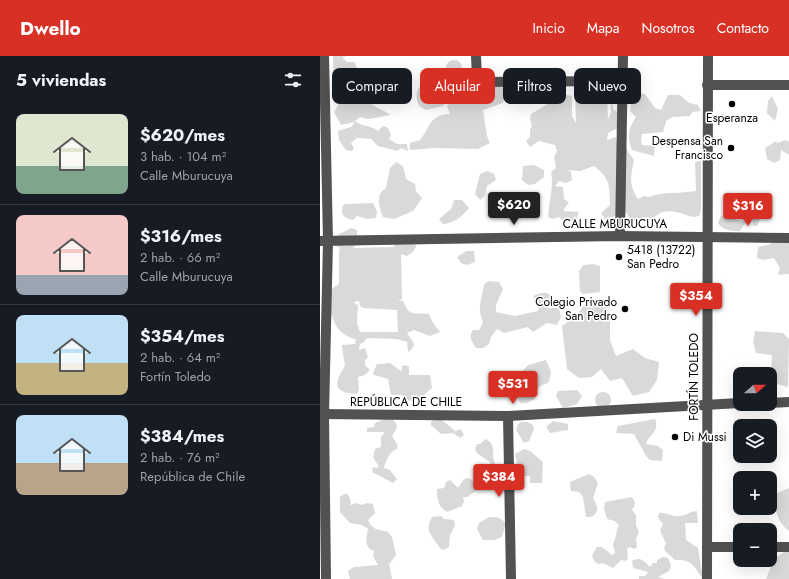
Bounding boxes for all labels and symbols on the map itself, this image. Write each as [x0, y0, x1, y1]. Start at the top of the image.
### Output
marker: Esperanza [727, 99, 737, 109]
place label: Esperanza [706, 109, 758, 127]
place label: Despensa San Francisco [652, 132, 723, 164]
marker: Despensa San Francisco [726, 143, 736, 153]
pin: $620 [490, 192, 538, 226]
pin: $316 [724, 193, 772, 227]
street label: CALLE MBURUCUYA [563, 215, 667, 233]
place label: 5418 (13722) San Pedro [627, 241, 696, 273]
marker: 5418 (13722) San Pedro [614, 252, 624, 262]
pin: $354 [672, 283, 720, 317]
place label: Colegio Privado San Pedro [535, 293, 617, 325]
marker: Colegio Privado San Pedro [620, 304, 630, 314]
street label: FORTÍN TOLEDO [685, 333, 703, 421]
north arrow [733, 367, 777, 411]
pin: $531 [489, 371, 537, 405]
street label: REPÚBLICA DE CHILE [350, 393, 462, 411]
place label: Di Mussi [683, 428, 727, 446]
marker: Di Mussi [670, 432, 680, 442]
pin: $384 [475, 464, 523, 498]

